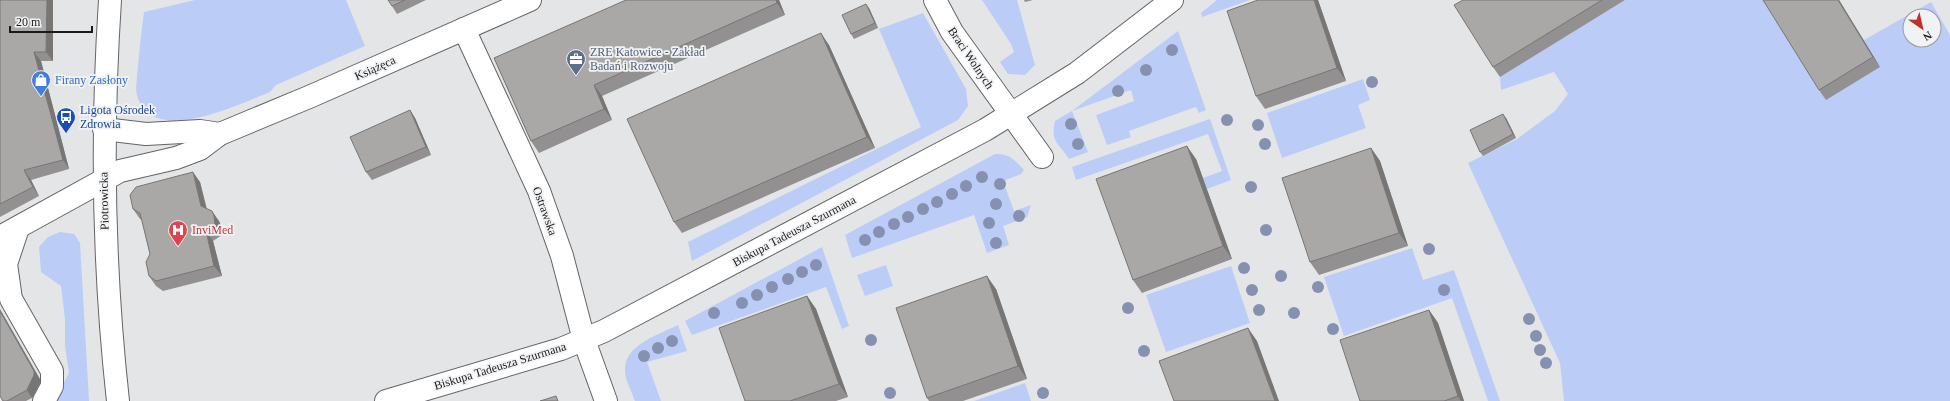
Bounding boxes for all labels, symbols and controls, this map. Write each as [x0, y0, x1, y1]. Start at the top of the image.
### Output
scale bar [10, 8, 92, 34]
north arrow [1902, 8, 1942, 48]
text: 20 m [16, 15, 41, 29]
street label: Braci Wolnych [945, 24, 997, 92]
text: N [1921, 29, 1934, 44]
place label: ZRE Katowice - Zakład Badań i Rozwoju [590, 45, 705, 73]
office icon: ZRE Katowice - Zakład Badań i Rozwoju [565, 48, 587, 76]
street label: Książęca [352, 53, 398, 83]
shop icon: Firany Zasłony [30, 69, 52, 97]
place label: Firany Zasłony [55, 73, 128, 87]
place label: Ligota Ośrodek Zdrowia [80, 103, 155, 131]
bus stop icon: Ligota Ośrodek Zdrowia [55, 106, 77, 134]
street label: Piotrowicka [96, 171, 112, 230]
street label: Ostrawska [530, 185, 560, 238]
street label: Biskupa Tadeusza Szurmana [730, 192, 859, 269]
hospital icon: InviMed [167, 219, 189, 247]
place label: InviMed [192, 223, 233, 237]
street label: Biskupa Tadeusza Szurmana [432, 339, 568, 393]

